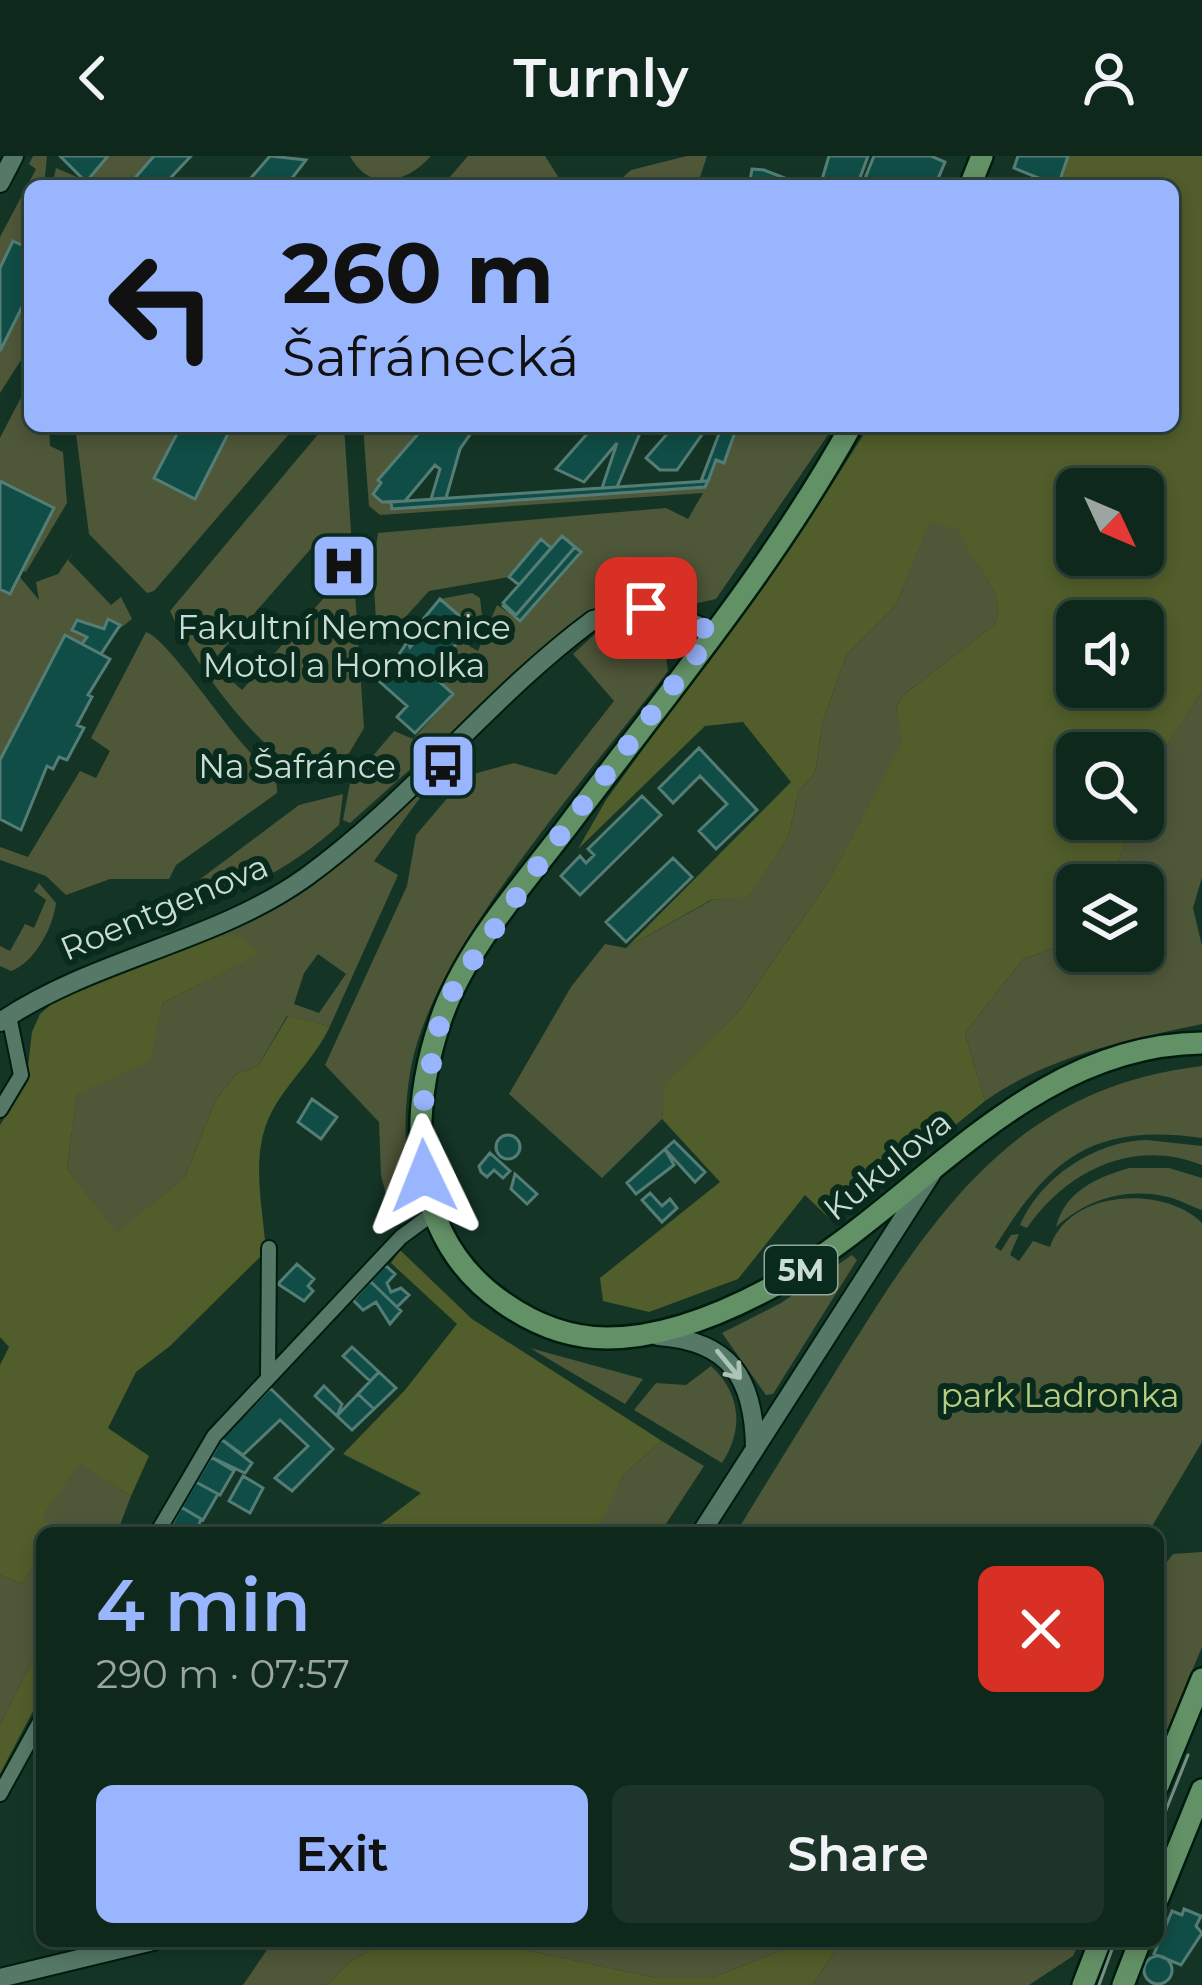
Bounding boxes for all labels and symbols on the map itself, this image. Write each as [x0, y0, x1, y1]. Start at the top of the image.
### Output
north arrow [1056, 468, 1164, 576]
hospital icon: Fakultní Nemocnice Motol a Homolka [309, 531, 379, 601]
pin [595, 557, 697, 659]
place label: Fakultní Nemocnice Motol a Homolka [177, 607, 511, 685]
bus stop icon: Na Šafránce [408, 731, 478, 801]
place label: Na Šafránce [198, 746, 396, 786]
street label: Roentgenova [54, 845, 274, 969]
street label: Kukulova [815, 1102, 959, 1228]
position arrow [361, 1113, 487, 1239]
road number: 5M [765, 1246, 837, 1294]
one-way arrow [715, 1349, 742, 1381]
park label: park Ladronka [940, 1375, 1180, 1415]

